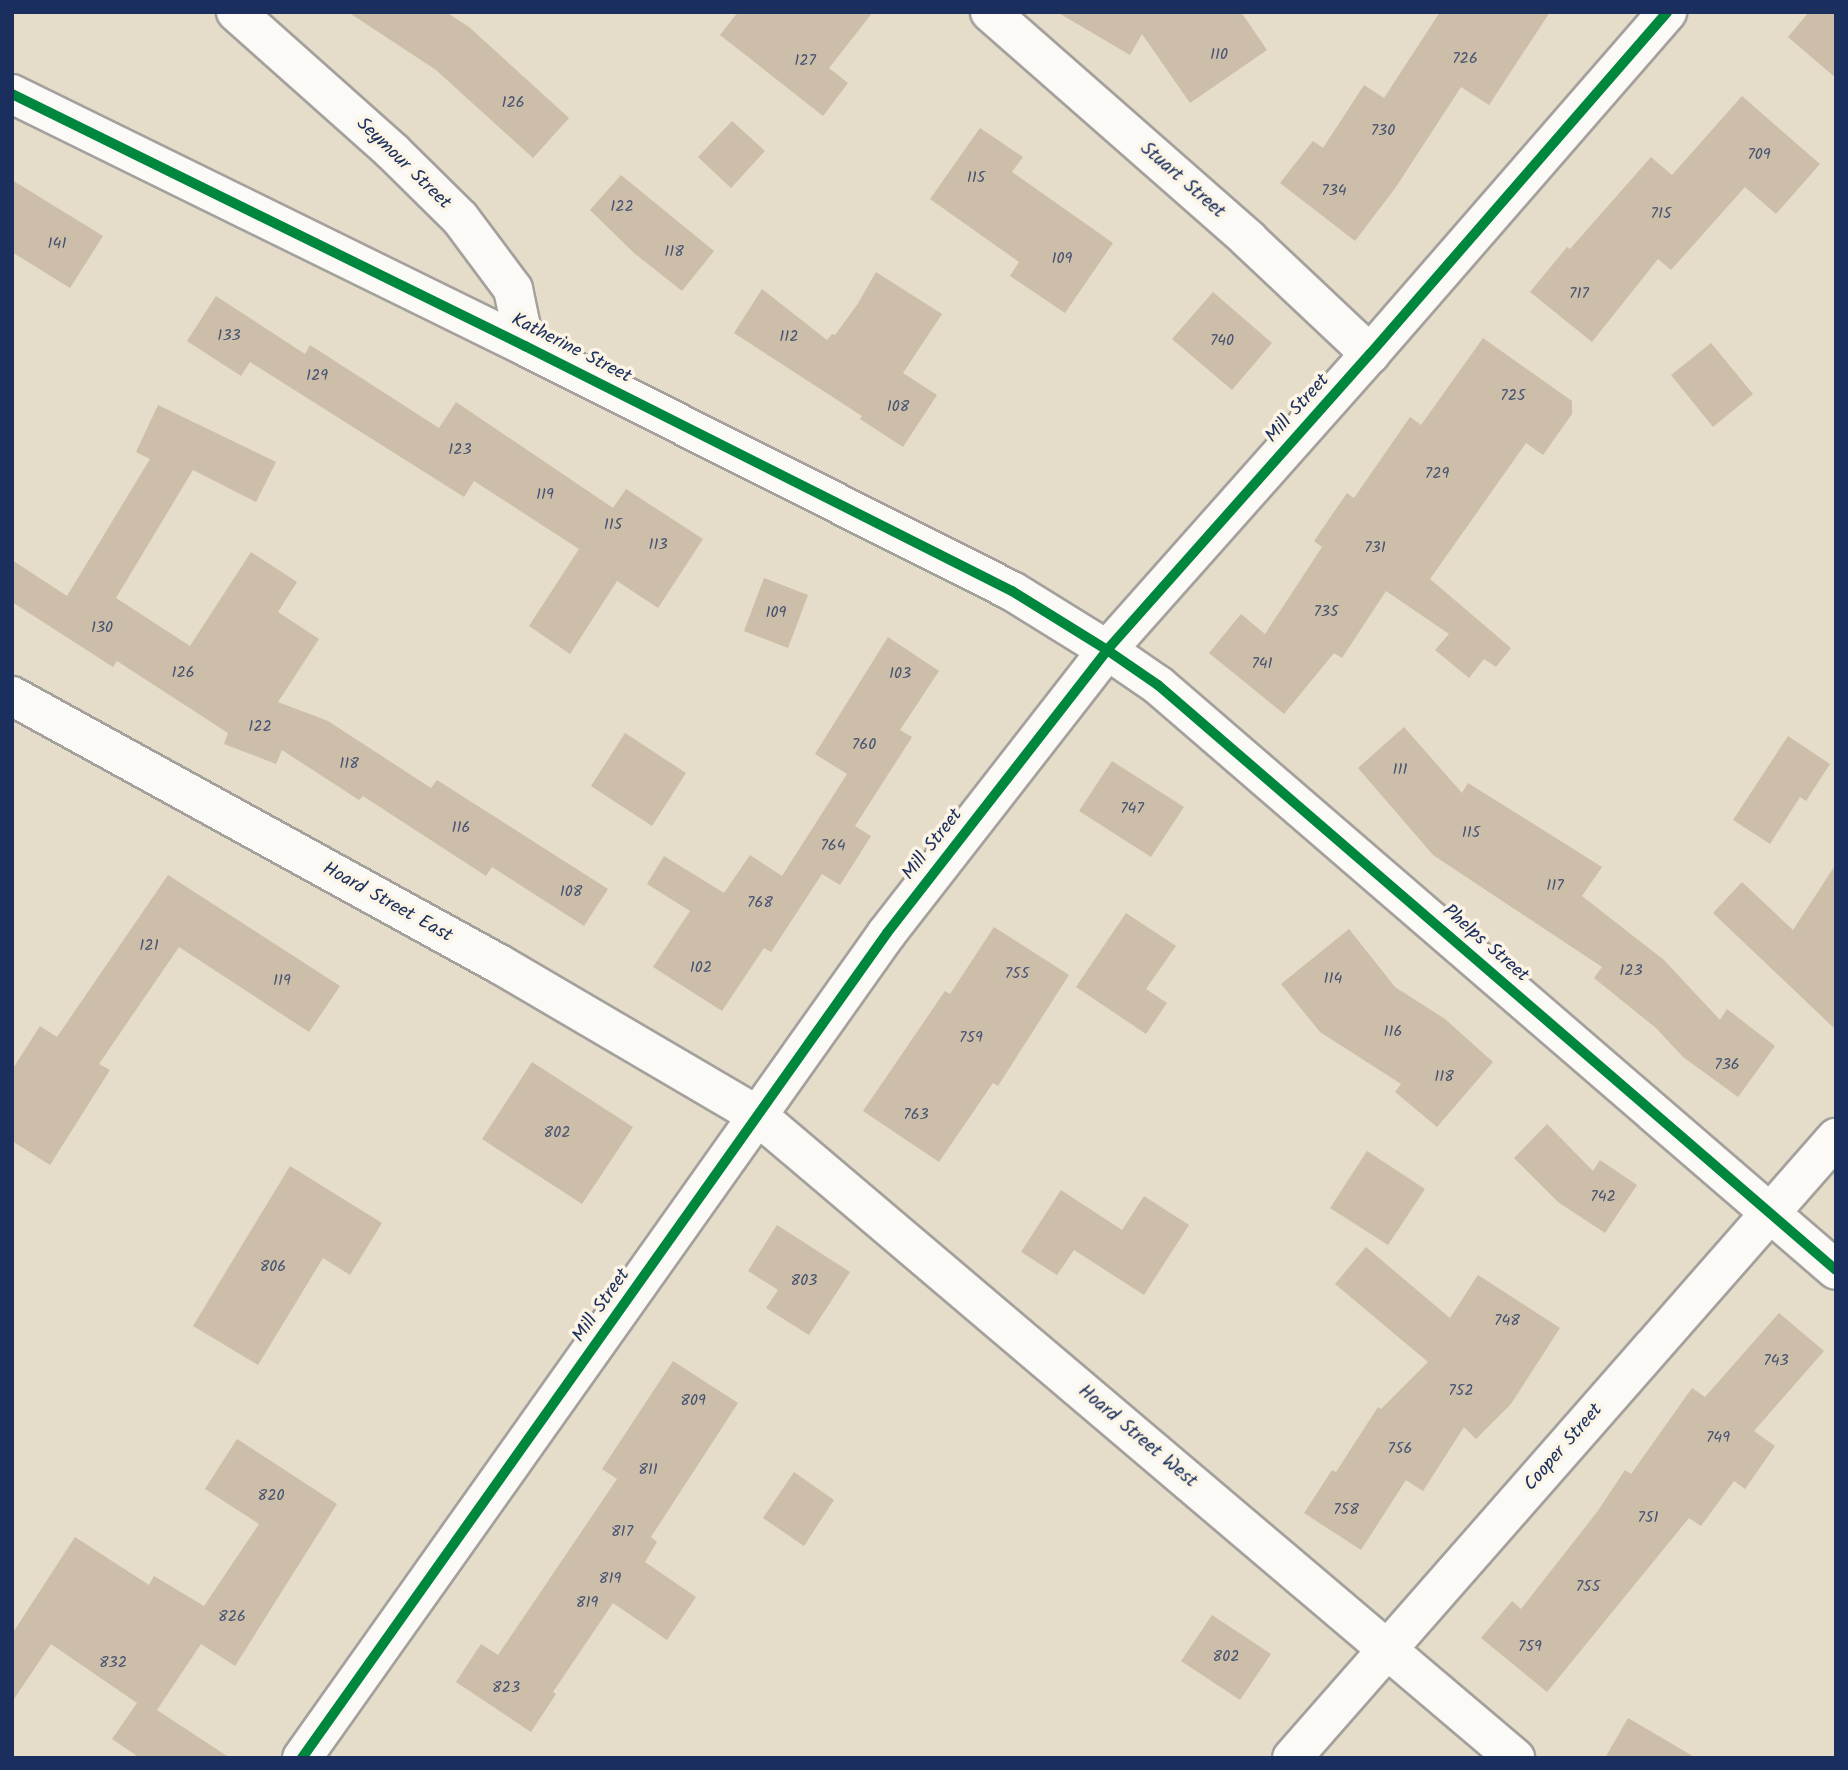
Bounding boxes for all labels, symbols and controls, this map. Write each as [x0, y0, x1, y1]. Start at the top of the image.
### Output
house number: 110 [1210, 45, 1228, 65]
house number: 726 [1452, 49, 1478, 69]
house number: 127 [794, 51, 816, 71]
house number: 126 [501, 93, 525, 113]
street label: Seymour Street [351, 113, 455, 215]
house number: 730 [1371, 121, 1395, 141]
street label: Stuart Street [1135, 138, 1229, 224]
house number: 709 [1747, 145, 1771, 165]
house number: 115 [967, 168, 985, 188]
house number: 734 [1321, 181, 1347, 201]
house number: 122 [610, 197, 634, 217]
house number: 715 [1651, 204, 1671, 224]
house number: 141 [48, 234, 66, 254]
house number: 118 [664, 242, 684, 262]
house number: 109 [1052, 249, 1072, 269]
house number: 717 [1569, 284, 1589, 304]
street label: Katherine Street [507, 309, 635, 389]
house number: 133 [217, 326, 241, 346]
house number: 112 [779, 327, 799, 347]
house number: 740 [1210, 331, 1234, 351]
house number: 129 [306, 366, 328, 386]
street label: Mill Street [1261, 370, 1335, 448]
house number: 725 [1500, 386, 1526, 406]
house number: 108 [887, 397, 909, 417]
house number: 123 [448, 440, 472, 460]
house number: 729 [1425, 464, 1449, 484]
house number: 119 [536, 485, 554, 505]
house number: 115 [604, 515, 622, 535]
house number: 113 [648, 535, 668, 555]
house number: 731 [1364, 538, 1386, 558]
house number: 735 [1313, 602, 1339, 622]
house number: 109 [766, 603, 786, 623]
house number: 130 [91, 618, 113, 638]
house number: 741 [1251, 654, 1273, 674]
house number: 126 [171, 663, 195, 683]
house number: 103 [889, 664, 911, 684]
house number: 122 [248, 717, 272, 737]
house number: 760 [852, 735, 876, 755]
house number: 118 [339, 754, 359, 774]
house number: 111 [1392, 760, 1408, 780]
house number: 747 [1120, 799, 1144, 819]
street label: Mill Street [898, 805, 968, 885]
house number: 116 [452, 818, 470, 838]
house number: 115 [1462, 823, 1480, 843]
house number: 764 [820, 836, 846, 856]
street label: Hoard Street East [318, 858, 456, 948]
house number: 117 [1546, 876, 1564, 896]
house number: 108 [560, 882, 582, 902]
house number: 768 [747, 893, 773, 913]
street label: Phelps Street [1437, 900, 1533, 988]
house number: 121 [139, 936, 159, 956]
house number: 102 [690, 958, 712, 978]
house number: 123 [1619, 961, 1643, 981]
house number: 755 [1005, 964, 1029, 984]
house number: 114 [1324, 969, 1342, 989]
house number: 119 [273, 971, 291, 991]
house number: 116 [1384, 1022, 1402, 1042]
house number: 759 [959, 1028, 983, 1048]
house number: 736 [1714, 1055, 1740, 1075]
house number: 118 [1434, 1067, 1454, 1087]
house number: 763 [903, 1105, 929, 1125]
house number: 802 [544, 1123, 570, 1143]
house number: 742 [1590, 1187, 1616, 1207]
house number: 806 [260, 1257, 286, 1277]
street label: Mill Street [568, 1265, 636, 1347]
house number: 803 [791, 1271, 817, 1291]
house number: 748 [1494, 1311, 1520, 1331]
house number: 743 [1763, 1351, 1789, 1371]
street label: Hoard Street West [1073, 1381, 1201, 1493]
house number: 752 [1448, 1381, 1474, 1401]
house number: 809 [680, 1391, 706, 1411]
street label: Cooper Street [1520, 1400, 1608, 1496]
house number: 749 [1706, 1428, 1730, 1448]
house number: 756 [1388, 1439, 1412, 1459]
house number: 811 [638, 1460, 658, 1480]
house number: 820 [258, 1486, 284, 1506]
house number: 758 [1333, 1500, 1359, 1520]
house number: 751 [1638, 1508, 1658, 1528]
house number: 817 [611, 1522, 633, 1542]
house number: 819 [599, 1569, 621, 1589]
house number: 755 [1576, 1577, 1600, 1597]
house number: 819 [576, 1593, 598, 1613]
house number: 826 [218, 1607, 246, 1627]
house number: 759 [1518, 1637, 1542, 1657]
house number: 802 [1213, 1647, 1239, 1667]
house number: 832 [99, 1653, 127, 1673]
house number: 823 [492, 1678, 520, 1698]

